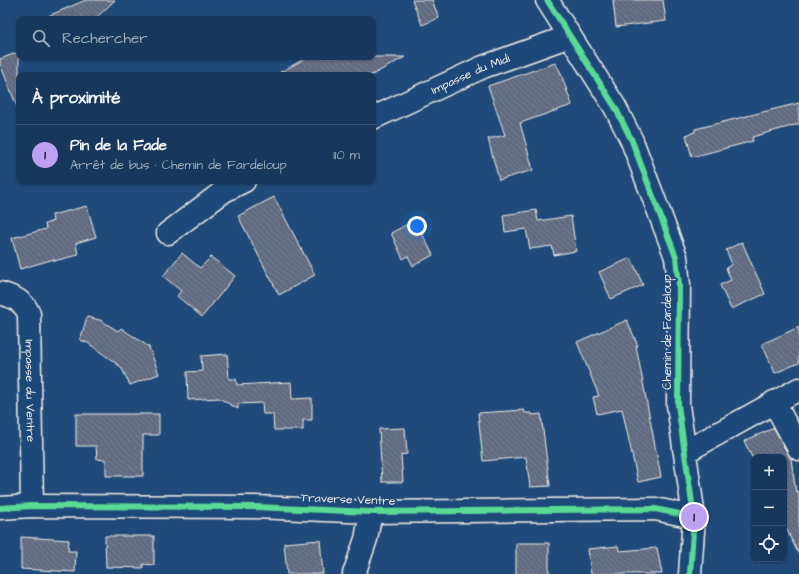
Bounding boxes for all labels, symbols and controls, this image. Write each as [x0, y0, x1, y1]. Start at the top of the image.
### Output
search box [16, 16, 376, 60]
icon: search [30, 27, 52, 49]
text: Rechercher [62, 28, 147, 49]
street label: Impasse du Midi [429, 50, 512, 99]
text: À proximité [32, 86, 121, 110]
text: Pin de la Fade [70, 135, 167, 156]
text: 1 [44, 146, 46, 164]
text: 110 m [333, 146, 360, 164]
text: Arrêt de bus · Chemin de Fardeloup [70, 156, 287, 174]
your location [407, 216, 427, 236]
street label: Chemin de Fardeloup [659, 274, 676, 390]
street label: Impasse du Ventre [20, 339, 39, 443]
map controls [751, 454, 787, 562]
button: + [751, 454, 787, 490]
street label: Traverse Ventre [300, 489, 396, 510]
button: − [751, 490, 787, 526]
pin: 1 [681, 502, 707, 532]
button: locate [751, 526, 787, 562]

